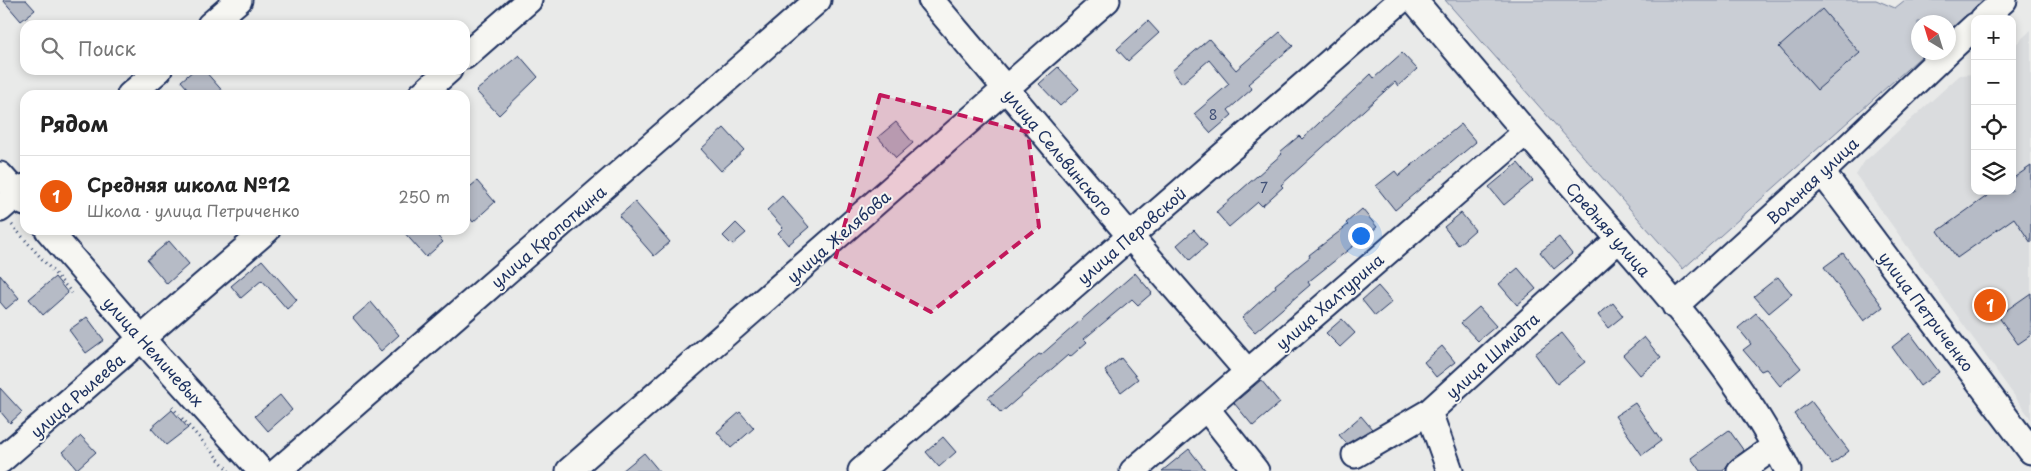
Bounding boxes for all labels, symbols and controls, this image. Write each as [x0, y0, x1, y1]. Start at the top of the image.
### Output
north arrow [1911, 15, 1956, 60]
map controls [1971, 15, 2016, 195]
button: + [1971, 15, 2016, 60]
search box [20, 20, 470, 75]
icon: search [38, 34, 66, 62]
text: Поиск [78, 34, 136, 62]
button: − [1971, 60, 2016, 105]
street label: улица Сельвинского [999, 83, 1119, 221]
house number: 8 [1209, 104, 1217, 125]
button: locate [1971, 105, 2016, 150]
text: Рядом [40, 107, 108, 139]
street label: Вольная улица [1761, 131, 1863, 229]
button: layers [1971, 150, 2016, 195]
text: Средняя школа №12 [87, 170, 290, 198]
street label: Средняя улица [1561, 176, 1657, 282]
house number: 7 [1260, 177, 1268, 198]
street label: улица Кропоткина [485, 179, 611, 293]
street label: улица Перовской [1071, 181, 1191, 289]
text: 1 [52, 184, 60, 208]
text: 250 m [399, 184, 450, 208]
street label: улица Желябова [781, 184, 895, 288]
text: Школа · улица Петриченко [87, 198, 300, 222]
your location [1348, 223, 1374, 249]
street label: улица Петриченко [1874, 246, 1980, 376]
street label: улица Халтурина [1270, 247, 1388, 355]
pin: 1 [1974, 286, 2006, 324]
street label: улица Немичевых [98, 291, 210, 411]
street label: улица Шмидта [1440, 306, 1544, 404]
street label: улица Рылеева [24, 347, 130, 443]

